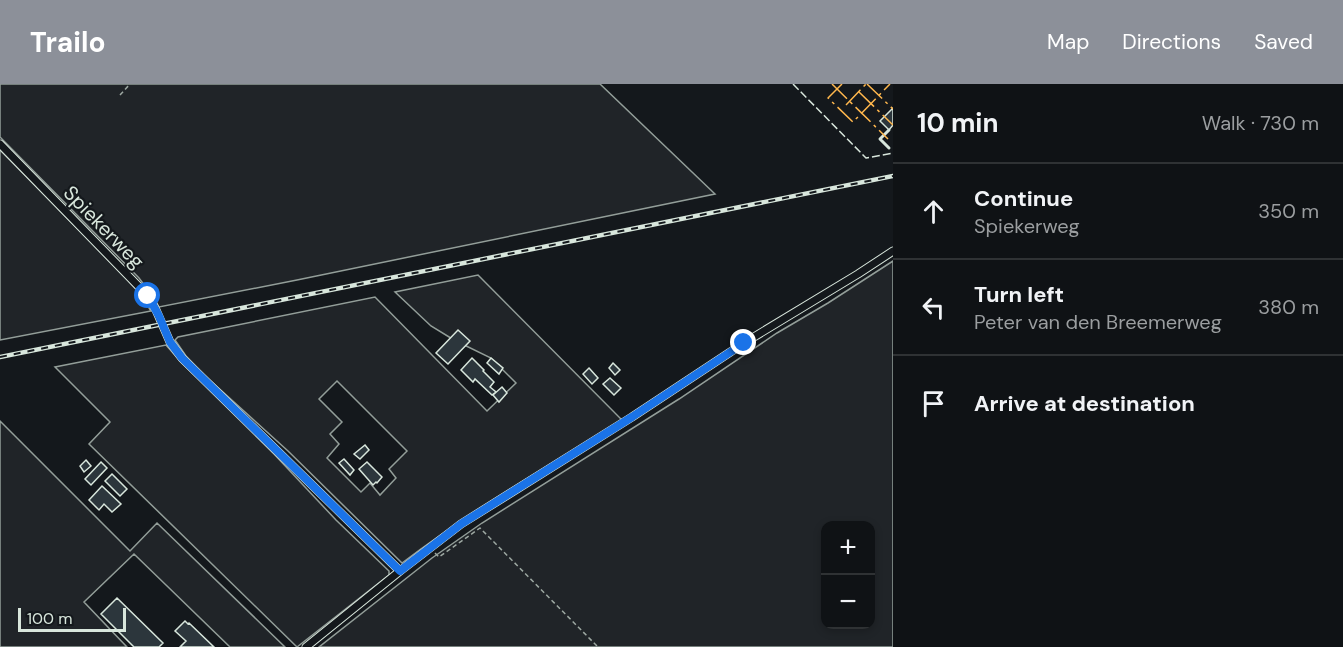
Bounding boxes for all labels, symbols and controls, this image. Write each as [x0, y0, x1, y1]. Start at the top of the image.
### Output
text: Trailo [30, 24, 106, 61]
text: Map [1047, 28, 1089, 56]
text: Directions [1122, 28, 1221, 56]
text: Saved [1254, 28, 1313, 56]
text: 10 min [917, 106, 999, 140]
text: Walk · 730 m [1202, 110, 1319, 136]
street label: Spiekerweg [58, 180, 150, 274]
text: Continue [974, 184, 1073, 213]
icon: ahead [917, 195, 950, 228]
text: 350 m [1258, 198, 1319, 224]
text: Spiekerweg [974, 213, 1080, 239]
text: Turn left [974, 280, 1064, 309]
route start [134, 282, 160, 308]
icon: left [917, 291, 950, 324]
text: 380 m [1258, 294, 1319, 320]
text: Peter van den Breemerweg [974, 309, 1222, 335]
route end [730, 329, 756, 355]
icon: arrive [917, 387, 950, 420]
text: Arrive at destination [974, 389, 1195, 418]
map controls [821, 521, 875, 629]
button: + [821, 521, 875, 575]
button: − [821, 575, 875, 629]
scale bar [18, 605, 126, 632]
text: 100 m [27, 608, 72, 629]

